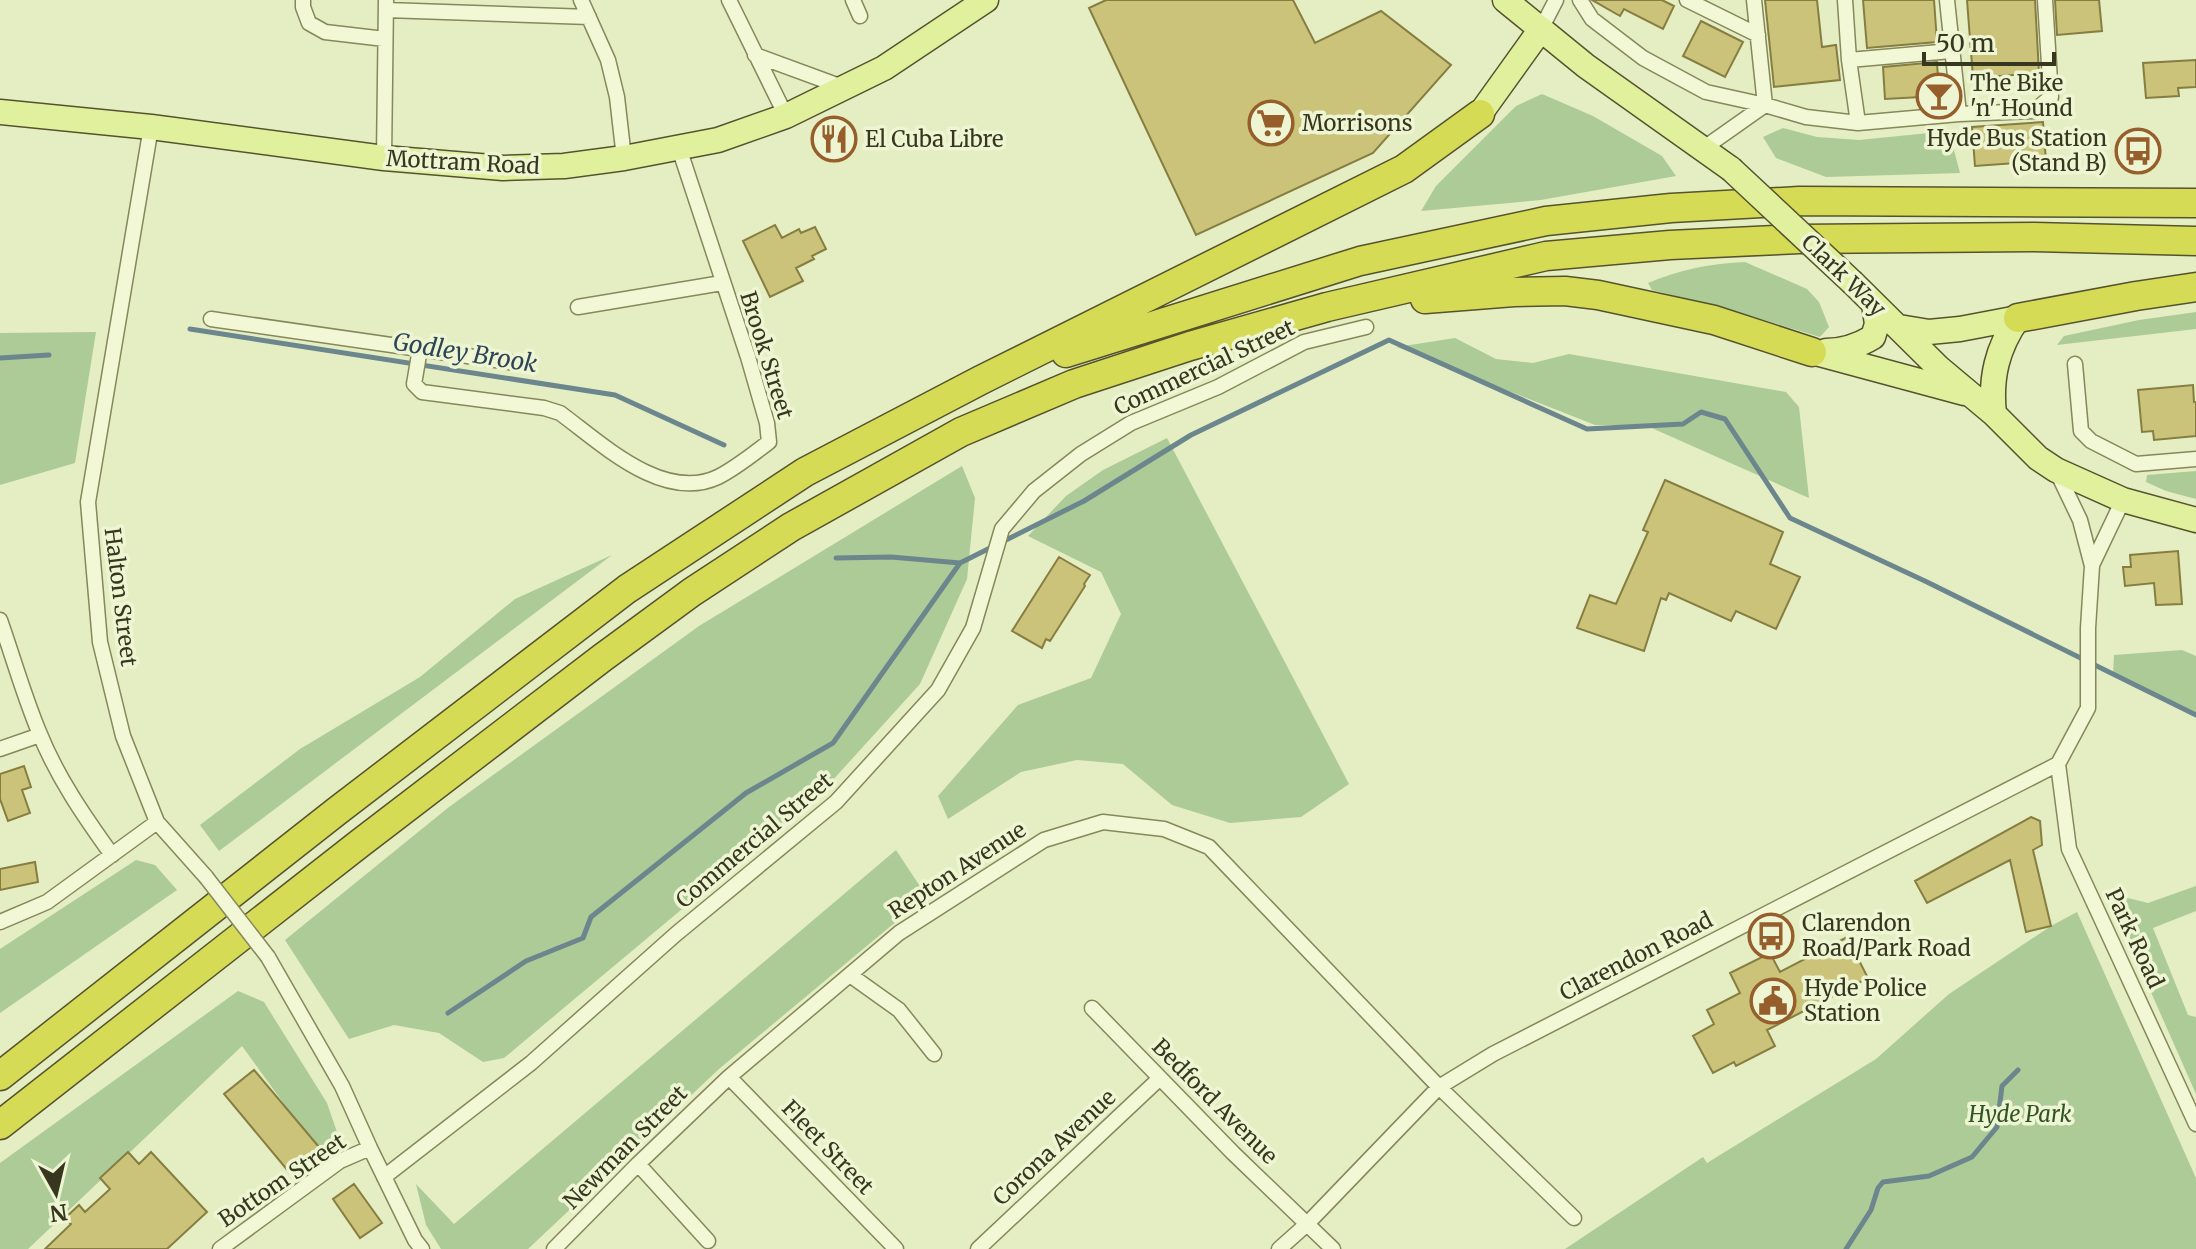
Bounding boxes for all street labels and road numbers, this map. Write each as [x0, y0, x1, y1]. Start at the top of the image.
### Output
street label: Mottram Road [385, 144, 541, 180]
street label: Clark Way [1796, 228, 1892, 322]
street label: Brook Street [734, 288, 800, 423]
street label: Commercial Street [1109, 313, 1299, 421]
street label: Halton Street [99, 526, 143, 668]
street label: Commercial Street [670, 766, 839, 914]
street label: Repton Avenue [883, 815, 1031, 925]
street label: Park Road [2100, 883, 2170, 993]
street label: Clarendon Road [1555, 905, 1717, 1007]
street label: Bedford Avenue [1146, 1032, 1284, 1170]
street label: Newman Street [557, 1079, 693, 1215]
street label: Corona Avenue [987, 1083, 1121, 1211]
street label: Fleet Street [776, 1094, 880, 1200]
street label: Bottom Street [213, 1127, 351, 1233]

